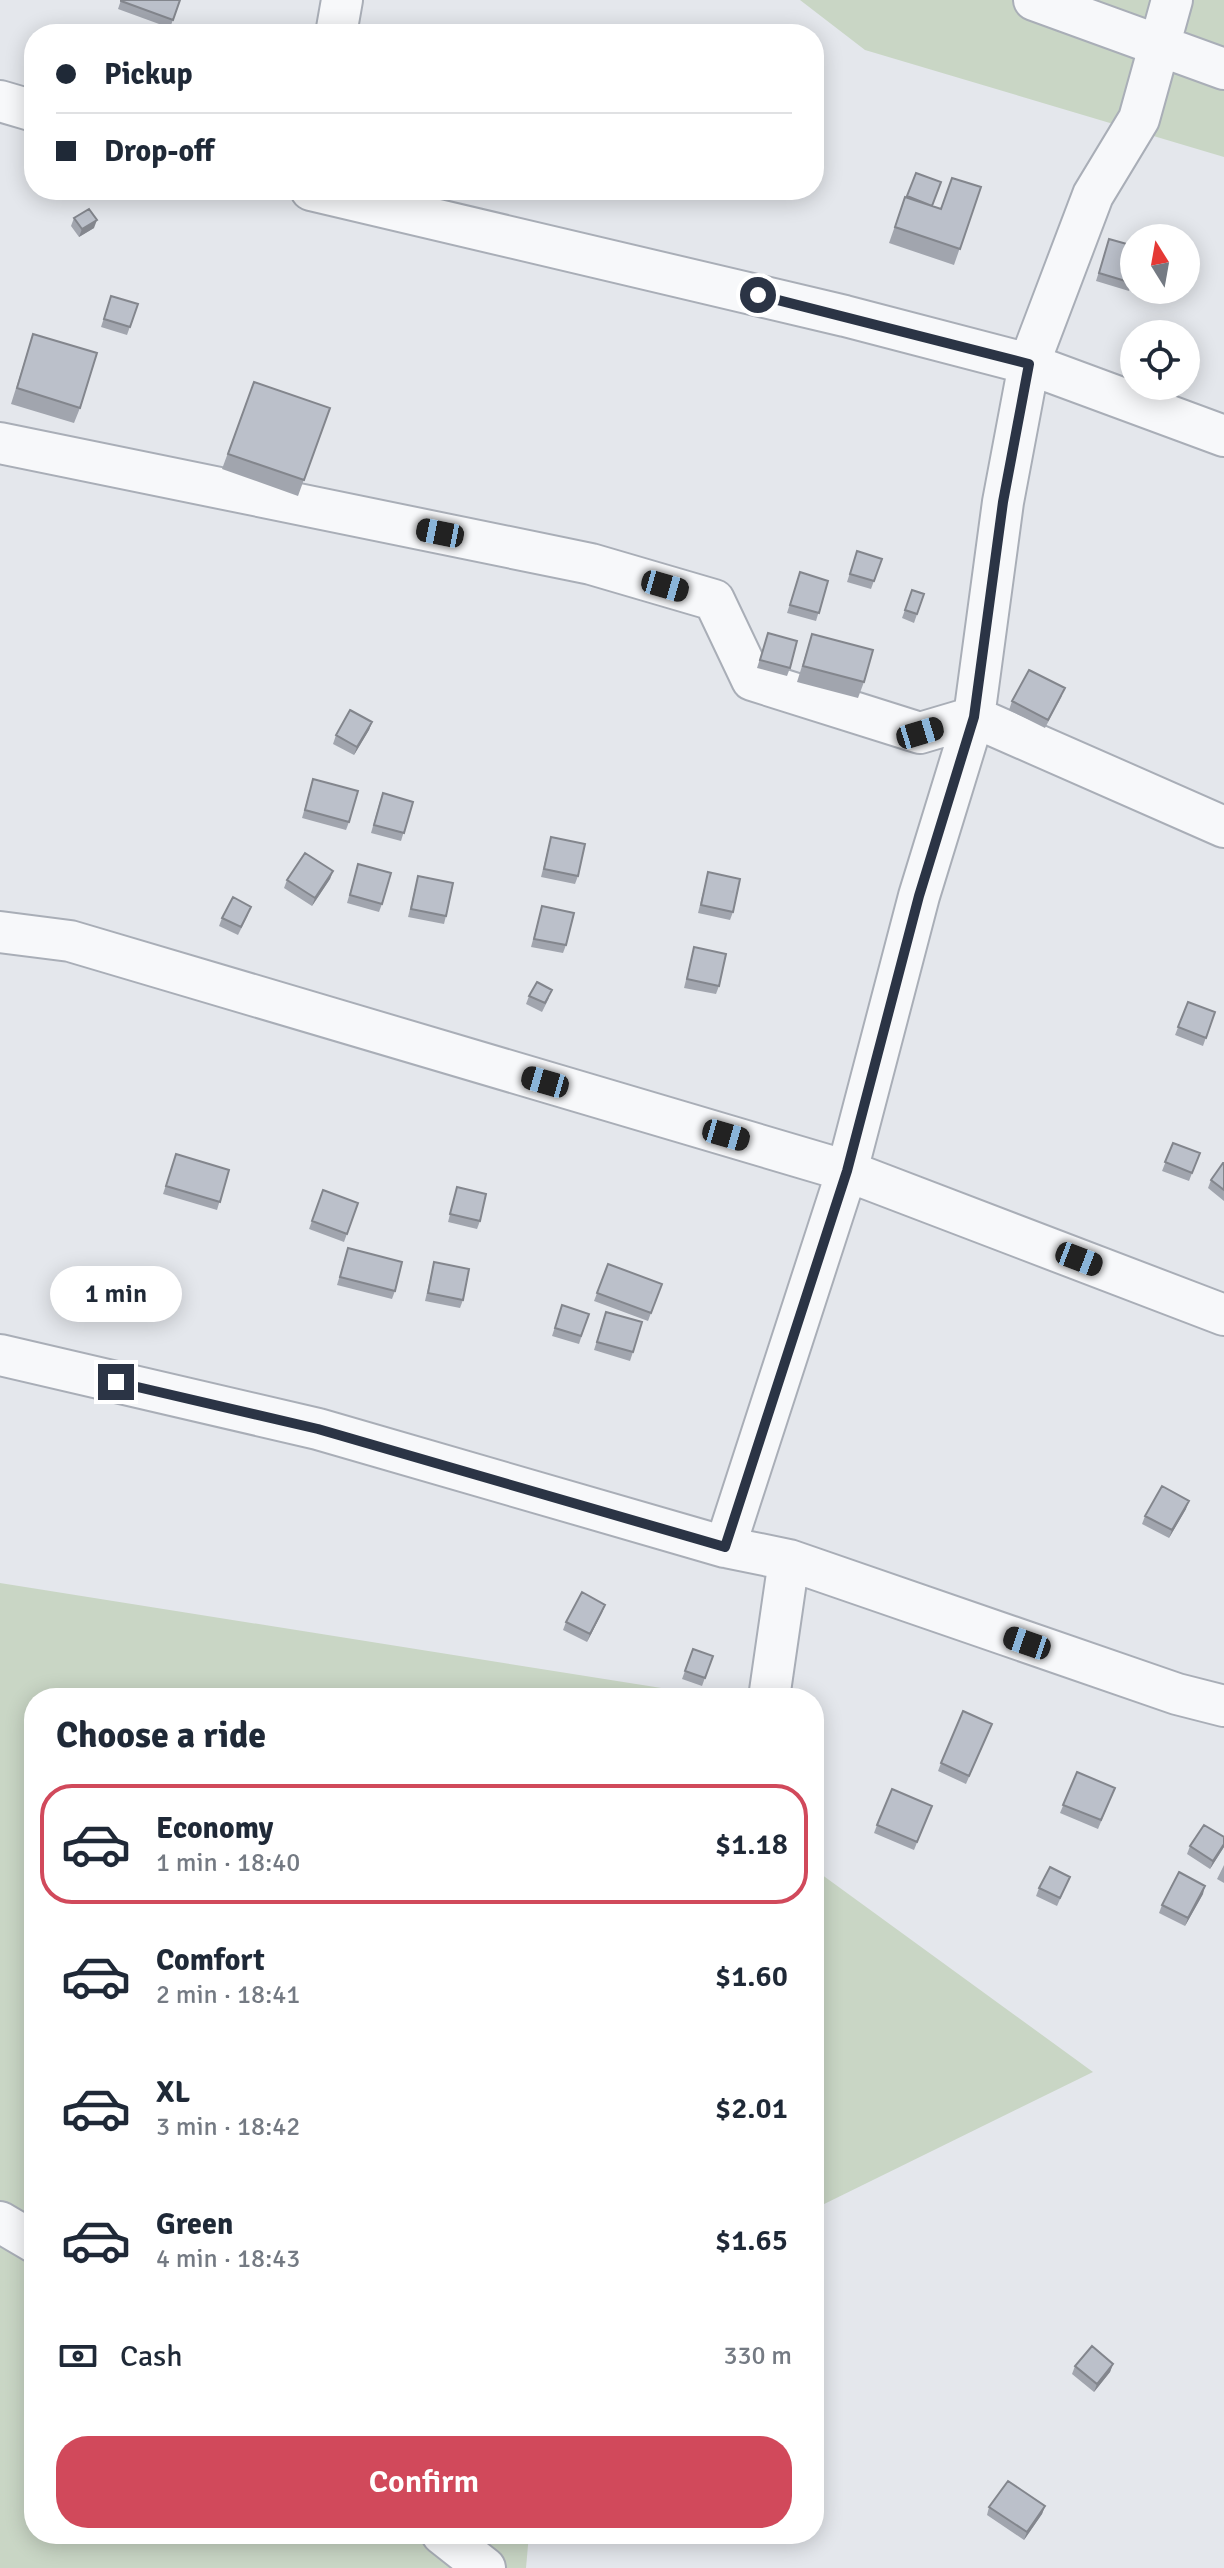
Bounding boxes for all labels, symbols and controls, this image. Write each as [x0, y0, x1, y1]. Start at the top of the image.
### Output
text: Pickup [104, 56, 193, 93]
text: Drop-off [104, 133, 214, 170]
north arrow [1120, 224, 1200, 304]
map controls [1120, 224, 1200, 400]
route start [740, 277, 776, 313]
button: locate [1120, 320, 1200, 400]
car [414, 517, 466, 549]
car [639, 568, 691, 604]
car [894, 715, 946, 751]
car [519, 1064, 571, 1100]
car [700, 1117, 752, 1153]
car [1052, 1239, 1106, 1279]
callout: 1 min [50, 1266, 182, 1322]
text: 1 min [85, 1278, 147, 1310]
route end [98, 1364, 134, 1400]
car [1000, 1624, 1054, 1662]
text: Choose a ride [56, 1713, 266, 1758]
icon: car [60, 1808, 132, 1880]
text: Economy [156, 1810, 273, 1847]
text: $1.18 [715, 1826, 788, 1863]
text: 1 min · 18:40 [156, 1847, 300, 1879]
icon: car [60, 1940, 132, 2012]
text: Comfort [156, 1942, 265, 1979]
text: $1.60 [715, 1958, 788, 1995]
text: 2 min · 18:41 [156, 1979, 300, 2011]
icon: car [60, 2072, 132, 2144]
text: XL [156, 2074, 190, 2111]
text: $2.01 [715, 2090, 788, 2127]
text: 3 min · 18:42 [156, 2111, 300, 2143]
icon: car [60, 2204, 132, 2276]
text: Green [156, 2206, 233, 2243]
text: $1.65 [715, 2222, 788, 2259]
text: 4 min · 18:43 [156, 2243, 300, 2275]
icon: cash [56, 2334, 100, 2378]
text: Cash [120, 2338, 183, 2375]
text: 330 m [723, 2340, 792, 2372]
button: Confirm [56, 2436, 792, 2528]

